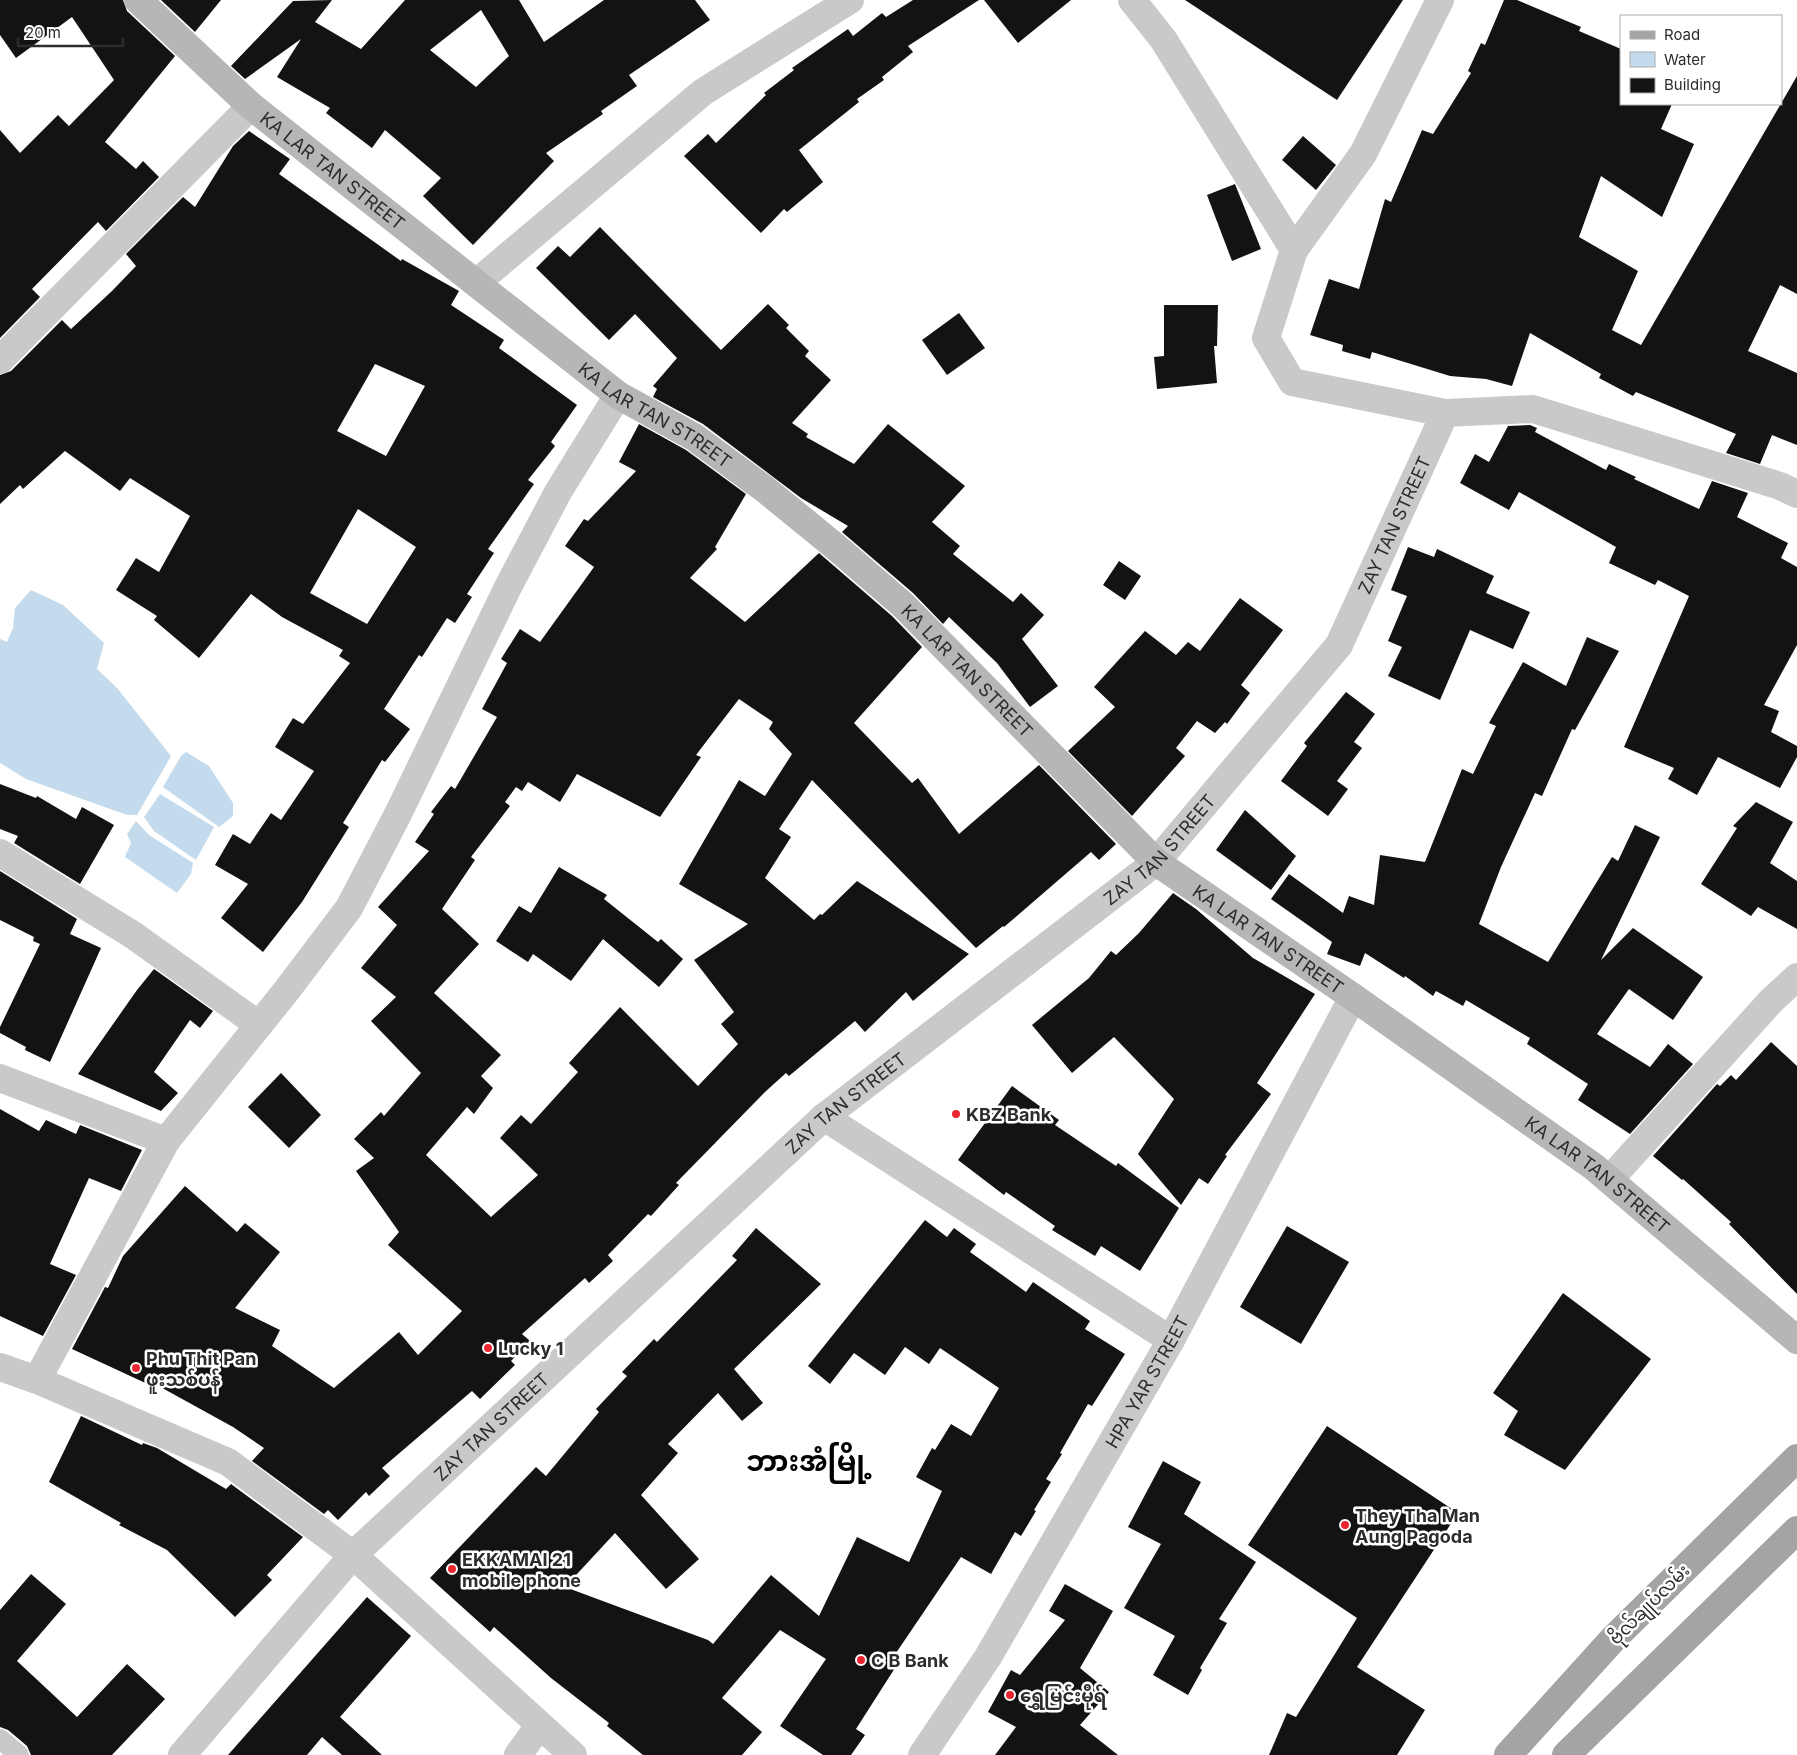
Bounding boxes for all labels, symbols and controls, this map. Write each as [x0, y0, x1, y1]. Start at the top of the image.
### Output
scale bar [18, 15, 122, 47]
legend [1620, 15, 1782, 105]
text: 20 m [25, 23, 61, 42]
text: Road [1664, 25, 1700, 44]
text: Water [1664, 50, 1706, 69]
text: Building [1664, 75, 1721, 94]
street label: KA LAR TAN STREET [256, 107, 409, 234]
street label: KA LAR TAN STREET [575, 358, 736, 472]
street label: ZAY TAN STREET [1353, 453, 1434, 597]
street label: KA LAR TAN STREET [897, 600, 1037, 741]
street label: ZAY TAN STREET [1099, 790, 1219, 909]
street label: KA LAR TAN STREET [1189, 880, 1348, 998]
street label: ZAY TAN STREET [781, 1048, 910, 1158]
place label: KBZ Bank [966, 1104, 1052, 1125]
marker: KBZ Bank [950, 1108, 962, 1120]
street label: KA LAR TAN STREET [1521, 1111, 1674, 1238]
street label: HPA YAR STREET [1101, 1312, 1193, 1452]
place label: Lucky 1 [498, 1338, 563, 1359]
marker: Lucky 1 [482, 1342, 494, 1354]
place label: Phu Thit Pan ဖူးသစ်ပန် [146, 1348, 256, 1394]
marker: Phu Thit Pan ဖူးသစ်ပန် [130, 1362, 142, 1374]
street label: ZAY TAN STREET [430, 1368, 553, 1485]
district label: ဘားအံမြို့ [746, 1442, 872, 1484]
place label: They Tha Man Aung Pagoda [1355, 1505, 1480, 1547]
marker: They Tha Man Aung Pagoda [1339, 1519, 1351, 1531]
place label: EKKAMAI 21 mobile phone [462, 1549, 581, 1591]
street label: ဗိုလ်ချုပ်လမ်း [1602, 1557, 1697, 1652]
marker: EKKAMAI 21 mobile phone [446, 1563, 458, 1575]
place label: C B Bank [871, 1650, 949, 1671]
marker: C B Bank [855, 1654, 867, 1666]
place label: ရွှေမြင်းမိုရ် [1020, 1684, 1108, 1710]
marker: ရွှေမြင်းမိုရ် [1004, 1689, 1016, 1701]

